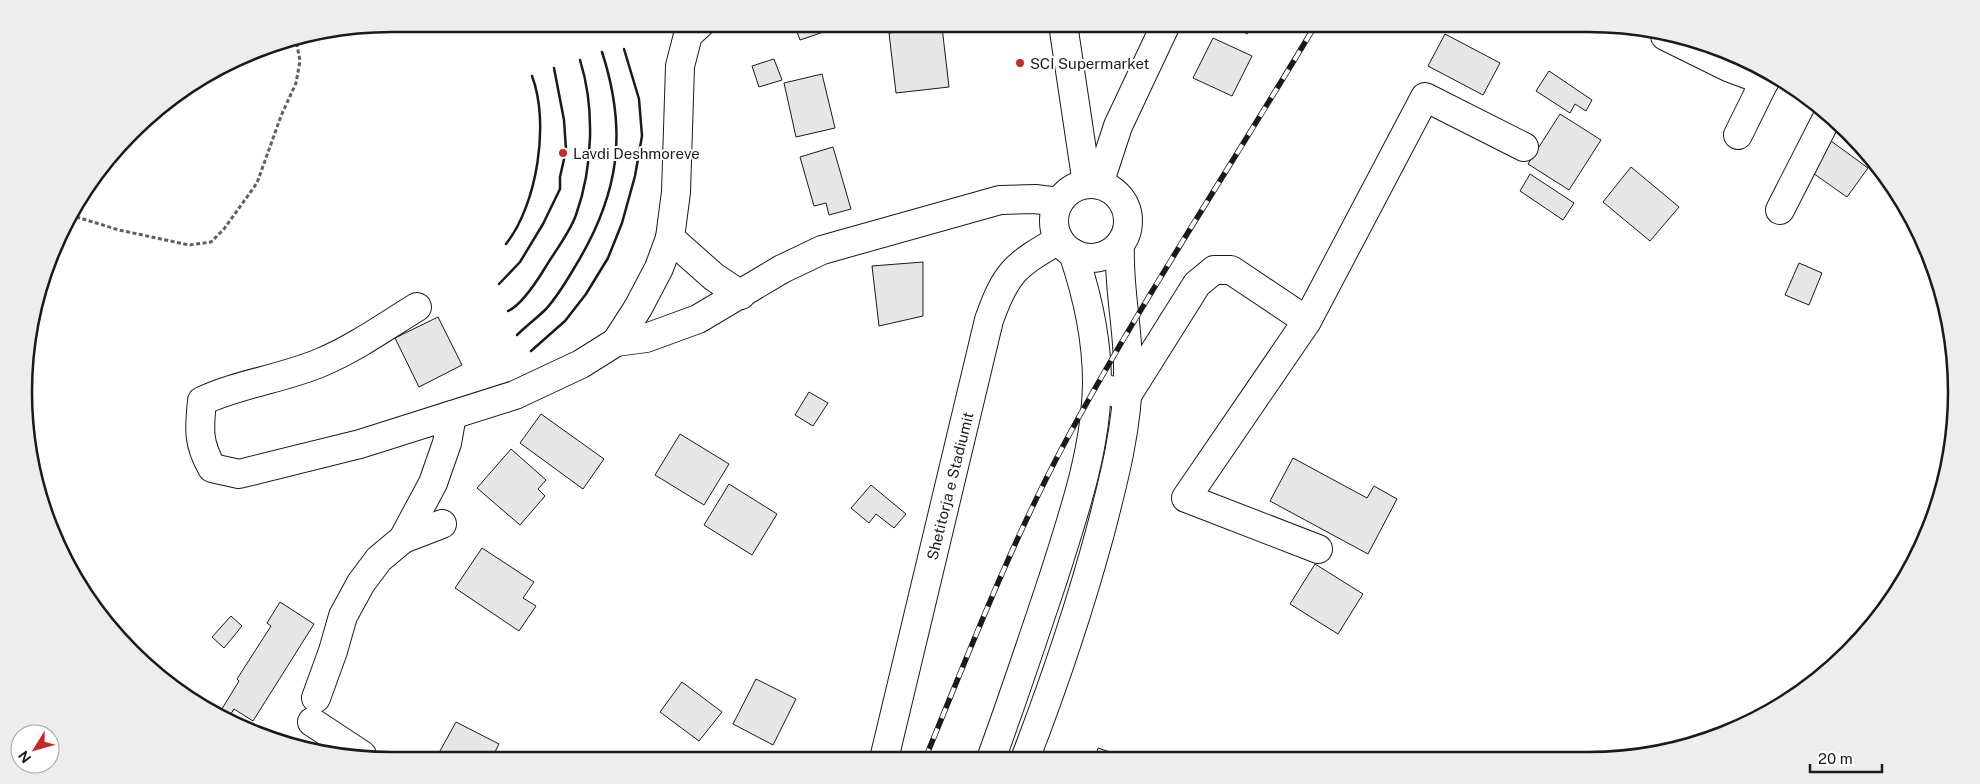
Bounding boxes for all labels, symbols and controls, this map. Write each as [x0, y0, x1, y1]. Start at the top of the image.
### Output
place label: SCI Supermarket [1030, 55, 1150, 72]
marker: SCI Supermarket [1014, 57, 1026, 69]
place label: Lavdi Deshmoreve [573, 145, 700, 162]
marker: Lavdi Deshmoreve [557, 147, 569, 159]
street label: Shetitorja e Stadiumit [923, 410, 977, 562]
north arrow [10, 724, 60, 774]
scale bar [1810, 742, 1882, 774]
text: N [15, 748, 34, 766]
text: 20 m [1818, 750, 1853, 767]

